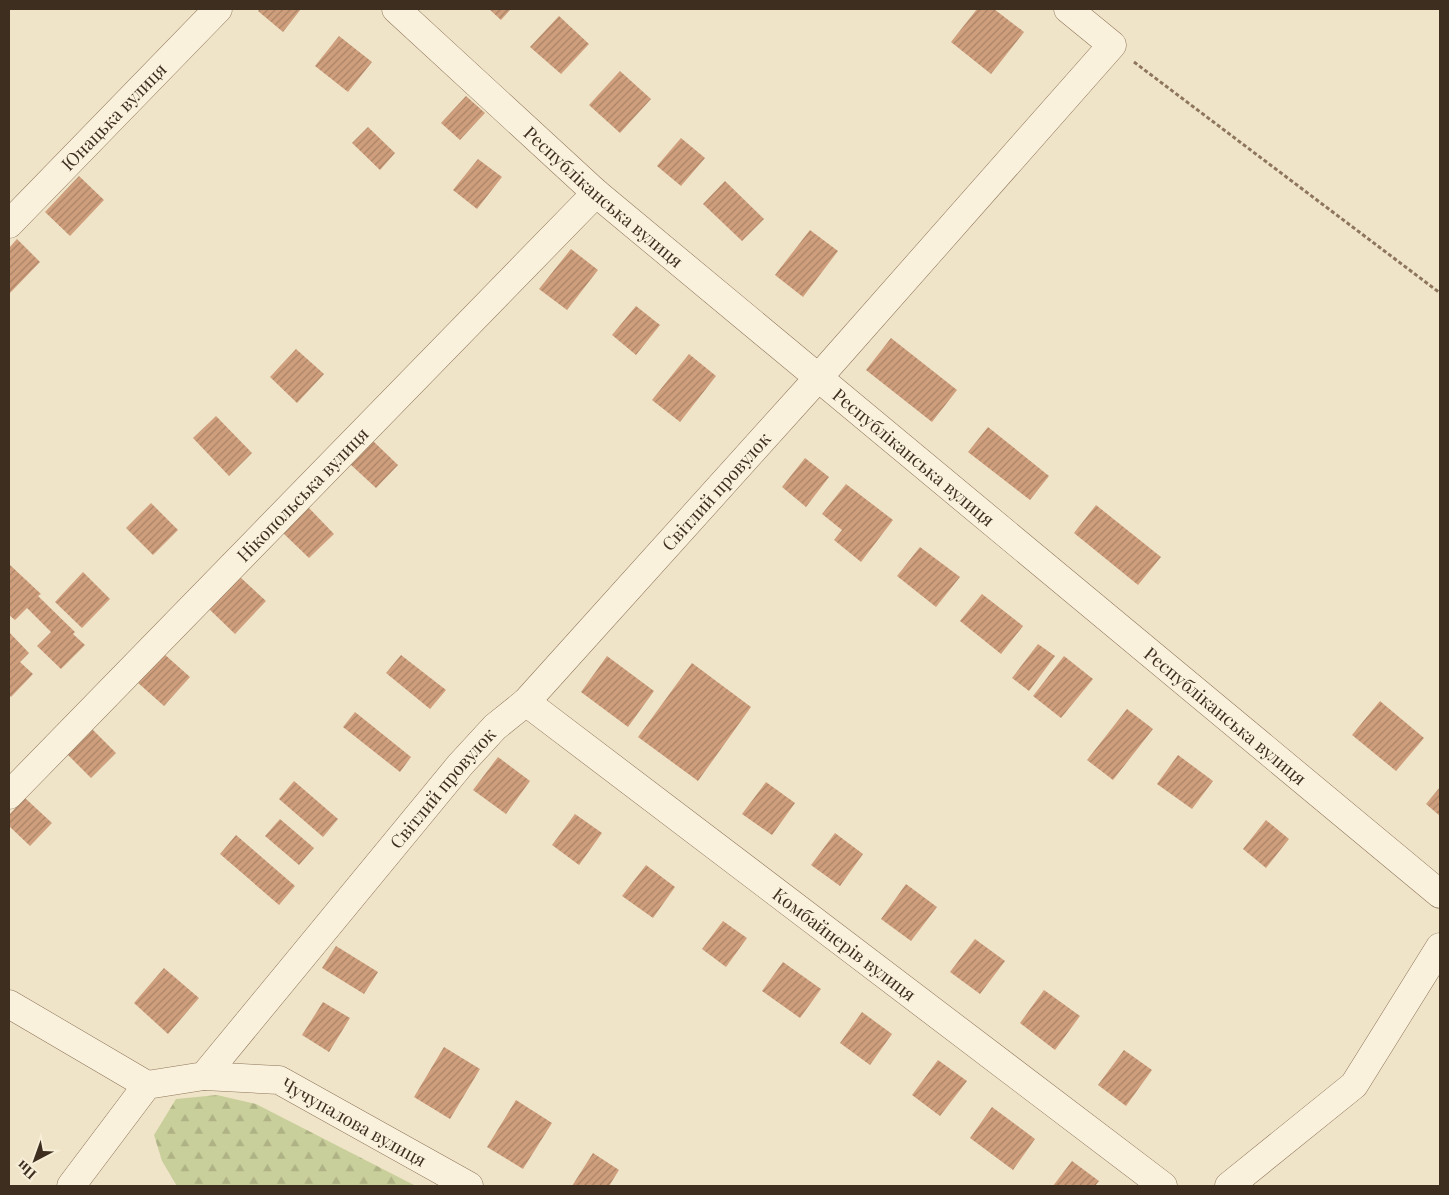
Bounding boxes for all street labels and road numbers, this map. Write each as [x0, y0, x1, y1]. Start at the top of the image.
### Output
street label: Юнацька вулиця [56, 57, 172, 175]
street label: Республіканська вулиця [519, 121, 689, 273]
street label: Республіканська вулиця [828, 383, 1000, 532]
street label: Нікопольська вулиця [231, 422, 373, 567]
street label: Світлий провулок [656, 427, 776, 556]
street label: Республіканська вулиця [1139, 641, 1312, 790]
street label: Світлий провулок [384, 722, 501, 853]
street label: Комбайнерів вулиця [768, 882, 921, 1006]
street label: Чучупалова вулиця [277, 1072, 431, 1172]

